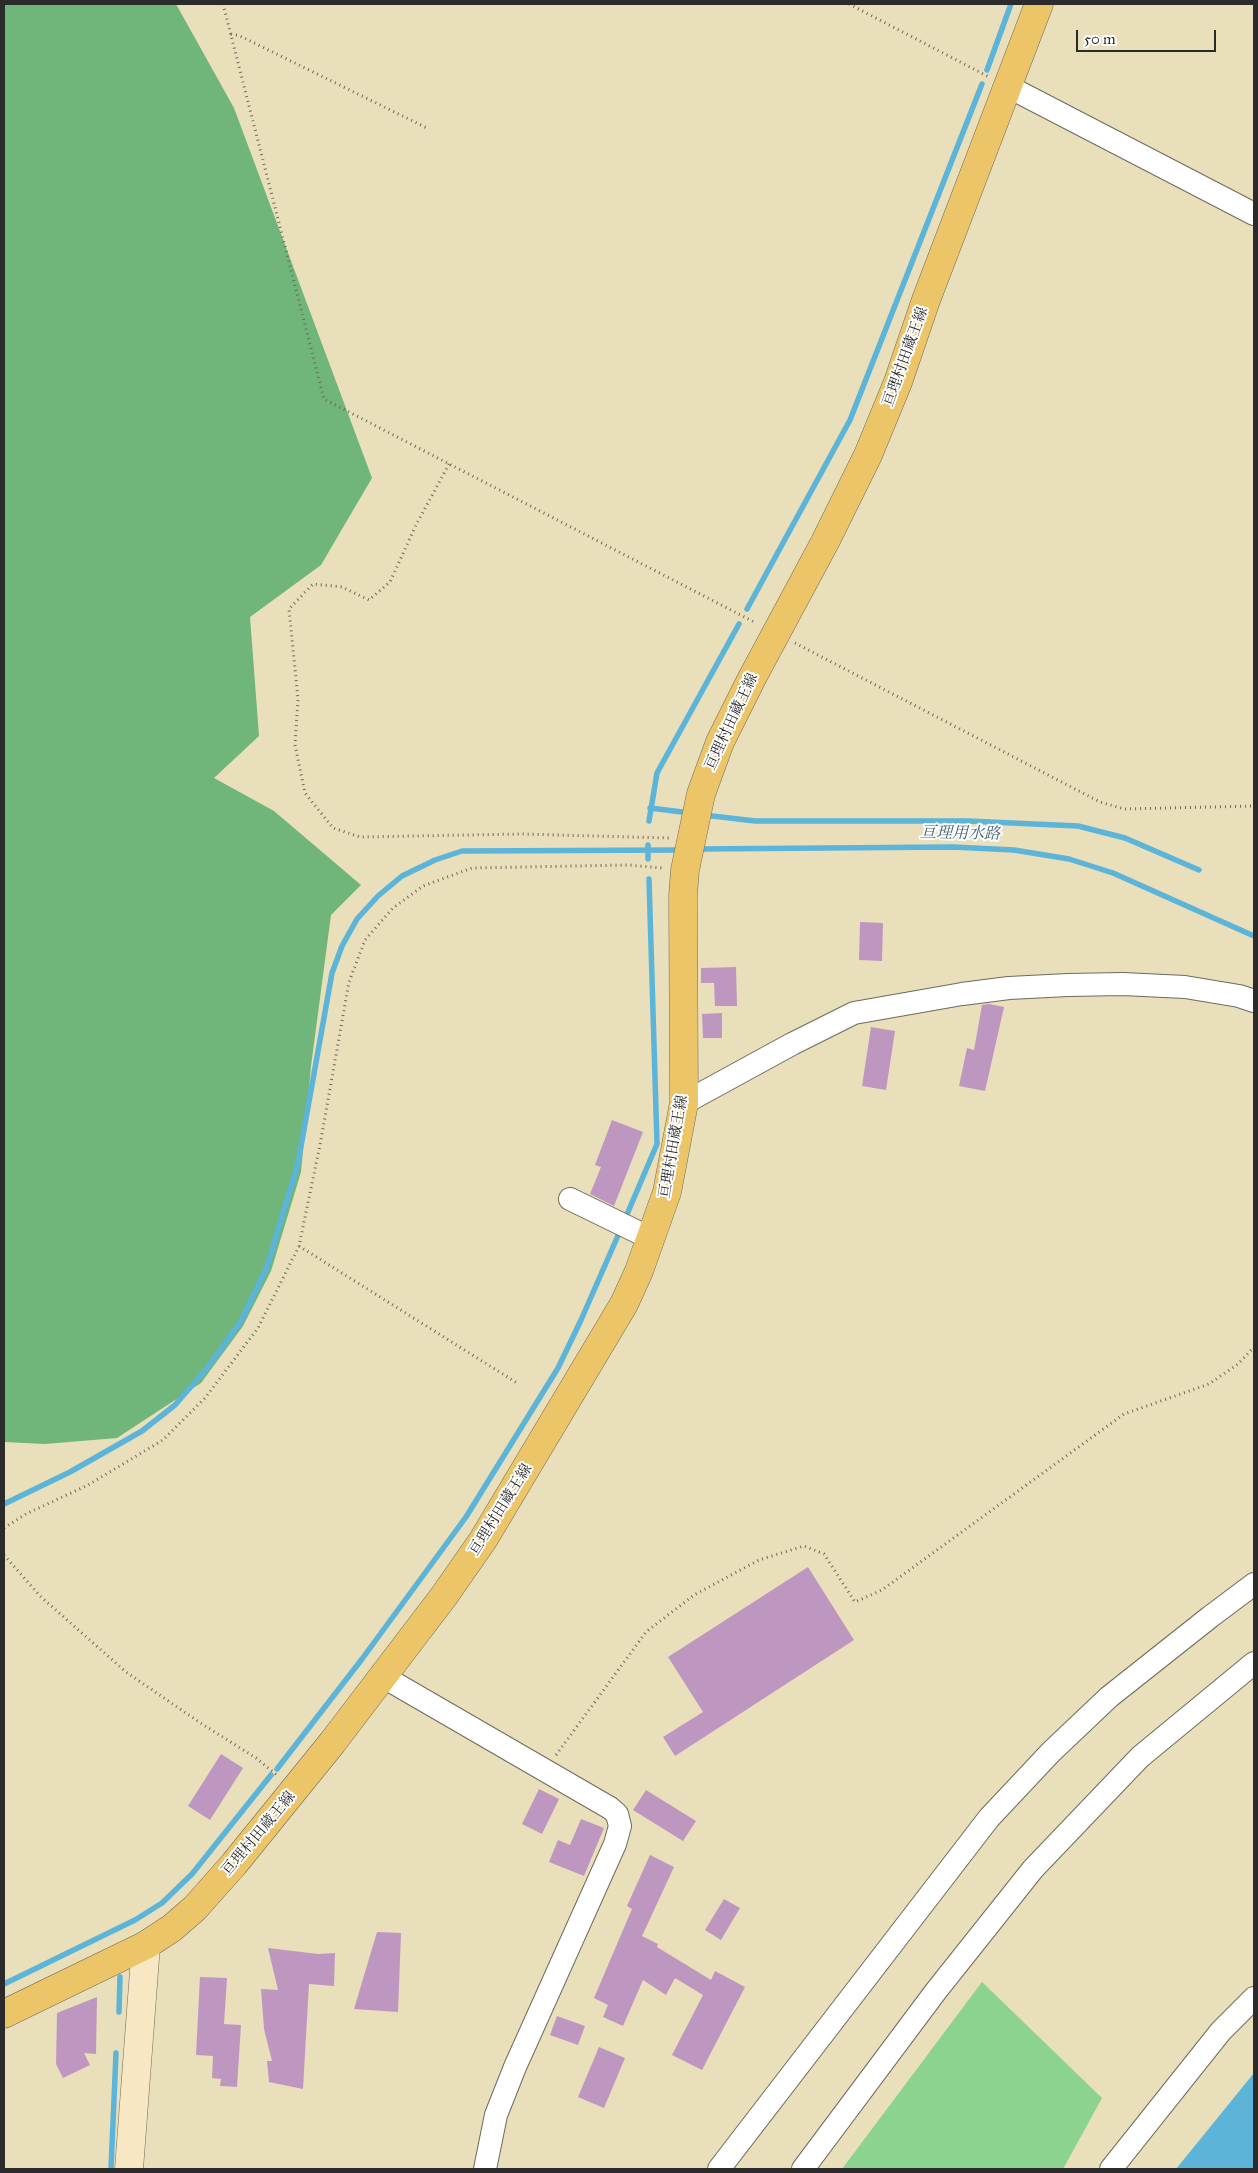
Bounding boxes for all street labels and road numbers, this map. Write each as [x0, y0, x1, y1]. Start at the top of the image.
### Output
street label: 亘理村田蔵王線 [880, 305, 932, 409]
street label: 亘理村田蔵王線 [702, 671, 762, 773]
street label: 亘理村田蔵王線 [656, 1094, 692, 1200]
street label: 亘理村田蔵王線 [466, 1461, 536, 1559]
street label: 亘理村田蔵王線 [218, 1788, 300, 1880]

